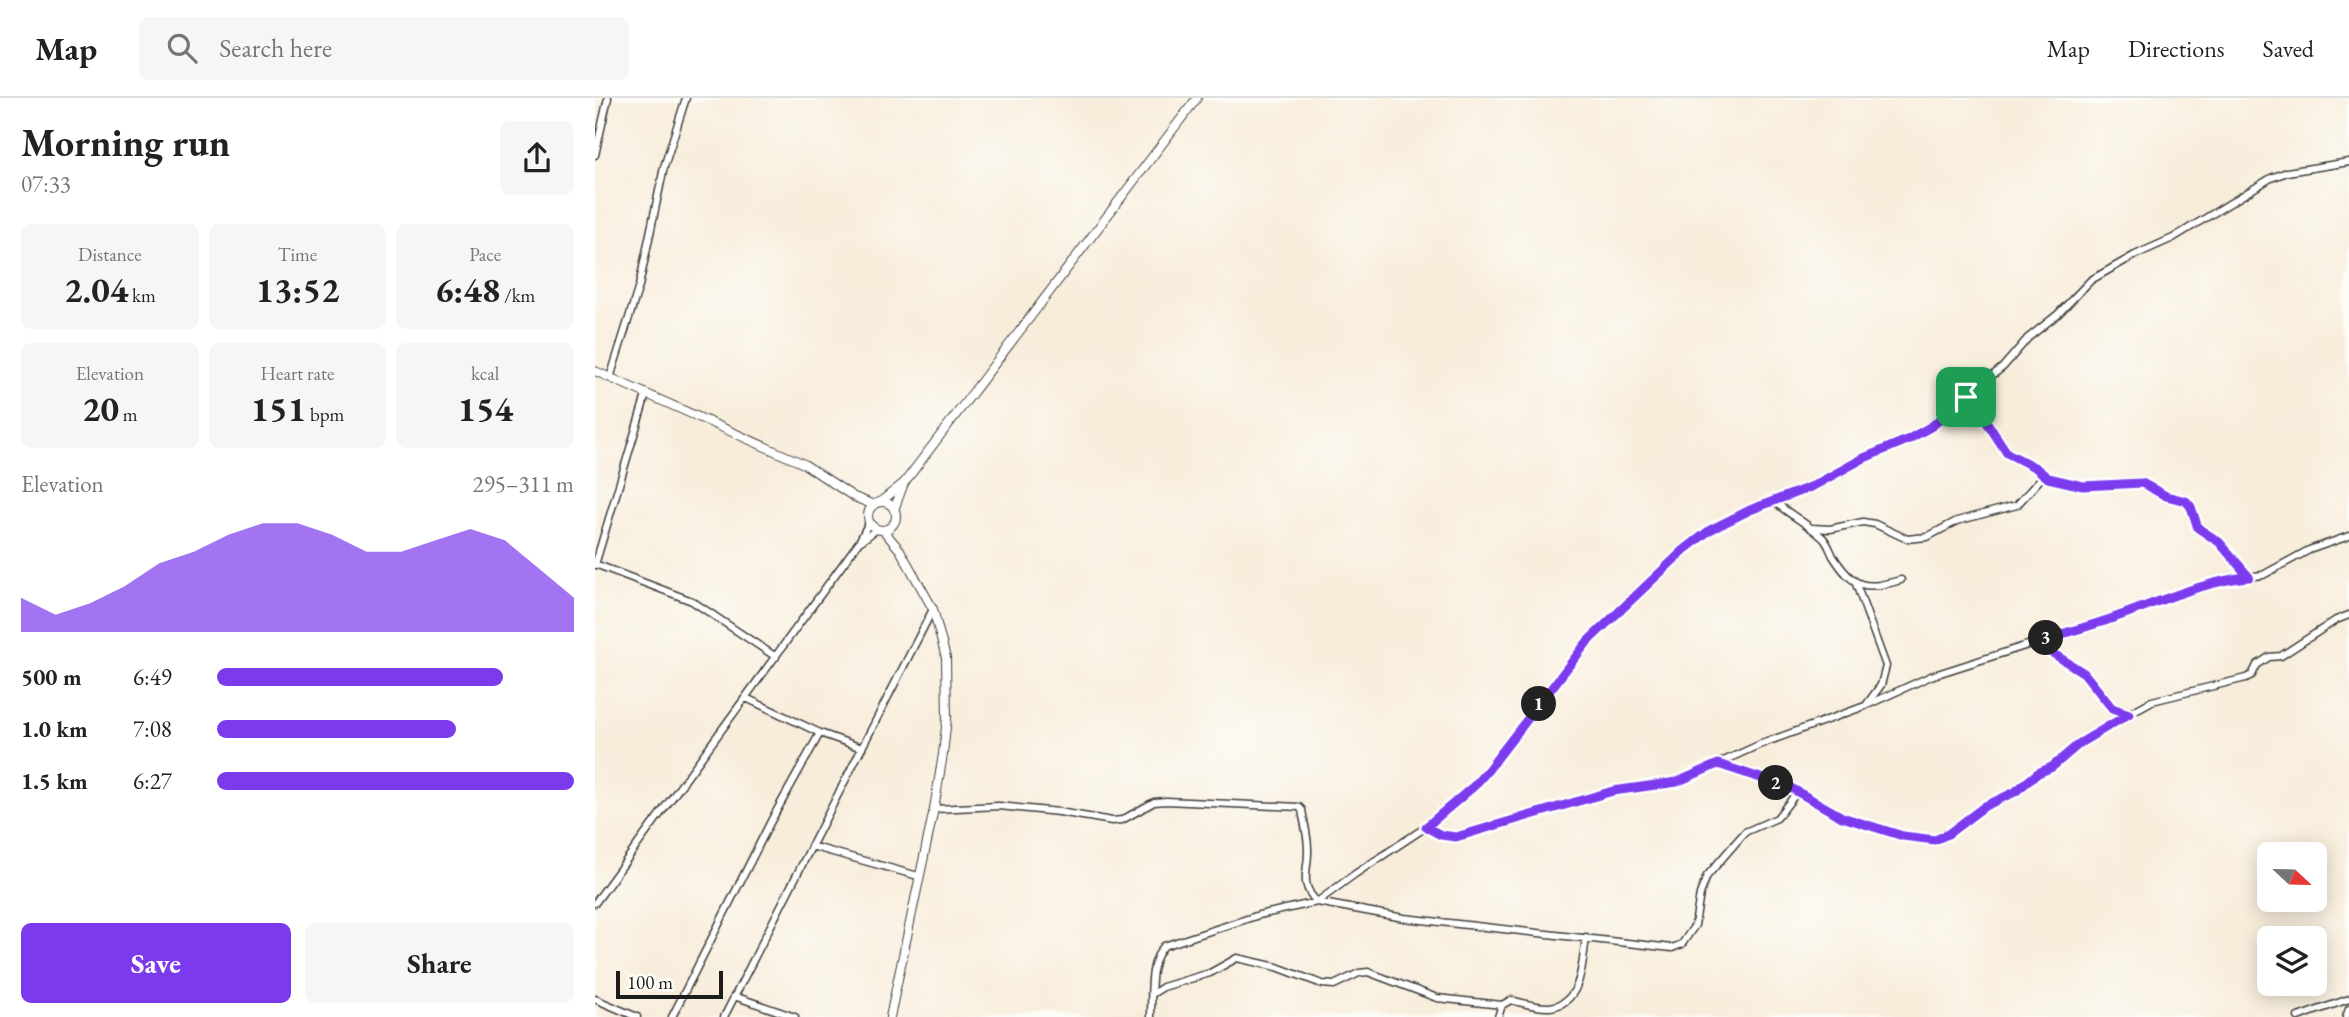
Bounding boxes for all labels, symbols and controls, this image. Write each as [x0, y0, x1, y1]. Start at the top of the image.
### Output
search box [139, 17, 629, 80]
text: Map [35, 27, 97, 70]
icon: search [163, 29, 201, 67]
text: Search here [219, 31, 332, 65]
text: Map [2047, 33, 2090, 64]
text: Directions [2128, 33, 2225, 64]
text: Saved [2263, 33, 2314, 64]
text: Morning run [21, 118, 230, 167]
button: share [500, 121, 574, 195]
text: 07:33 [21, 169, 71, 199]
text: Distance [78, 242, 142, 267]
text: Time [278, 242, 317, 267]
text: Pace [469, 242, 501, 267]
text: 2.04 [64, 267, 128, 312]
text: 13:52 [256, 267, 339, 312]
text: 6:48 [435, 267, 500, 312]
text: km [128, 283, 156, 308]
text: /km [500, 283, 535, 308]
text: Elevation [76, 361, 144, 386]
text: Heart rate [261, 361, 334, 386]
text: kcal [471, 361, 499, 386]
pin [1936, 367, 1996, 427]
icon: arrive [1947, 378, 1985, 416]
text: 20 [82, 386, 119, 431]
text: 151 [251, 386, 306, 431]
text: 154 [457, 386, 513, 431]
text: m [119, 402, 138, 427]
text: bpm [306, 402, 344, 427]
text: Elevation [21, 469, 104, 499]
text: 295–311 m [473, 469, 574, 499]
pin: 3 [2029, 620, 2063, 656]
text: 3 [2040, 625, 2051, 650]
text: 500 m [21, 662, 82, 692]
text: 6:49 [133, 662, 172, 692]
pin: 1 [1521, 686, 1557, 722]
text: 1 [1533, 691, 1544, 716]
text: 1.0 km [21, 714, 88, 744]
text: 7:08 [133, 714, 172, 744]
text: 1.5 km [21, 766, 88, 796]
text: 6:27 [133, 766, 172, 796]
pin: 2 [1759, 766, 1793, 800]
text: 2 [1770, 770, 1781, 795]
north arrow [2257, 842, 2327, 912]
map controls [2257, 842, 2327, 996]
button: Save [21, 923, 291, 1003]
button: Share [305, 923, 574, 1003]
button: layers [2257, 926, 2327, 996]
scale bar [616, 968, 723, 1000]
text: 100 m [627, 970, 673, 995]

